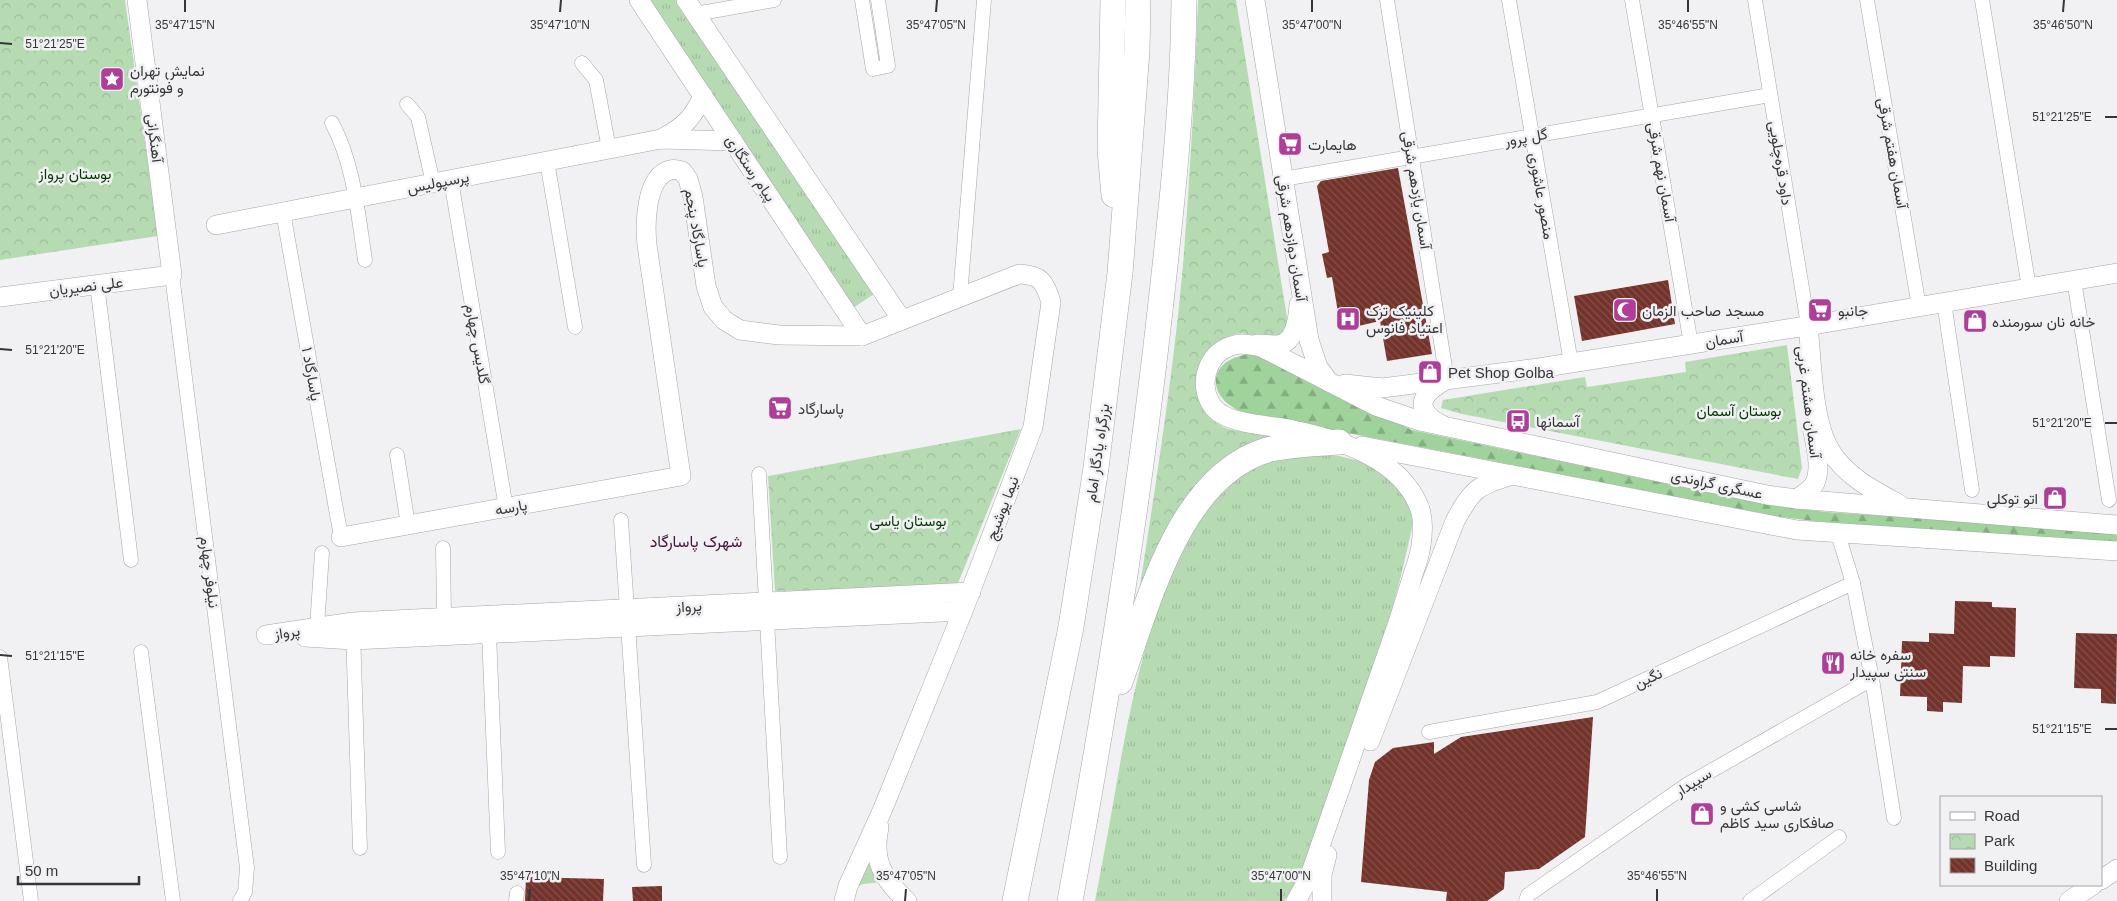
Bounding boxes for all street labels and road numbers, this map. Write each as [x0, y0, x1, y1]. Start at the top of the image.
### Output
street label: آسمان هفتم شرقی [1873, 96, 1911, 212]
street label: آهنگرانی [142, 113, 167, 165]
street label: داود قره‌چلویی [1764, 120, 1796, 207]
street label: آسمان نهم شرقی [1643, 121, 1679, 225]
street label: گل پرور [1502, 125, 1550, 151]
street label: آسمان یازدهم شرقی [1397, 130, 1435, 252]
street label: پیام رستگاری [721, 132, 779, 206]
street label: منصور عاشوری [1524, 151, 1558, 241]
street label: پرسپولیس [406, 168, 471, 198]
street label: آسمان دوازدهم شرقی [1272, 174, 1311, 304]
street label: پاسارگاد پنجم [680, 187, 712, 269]
street label: علی نصیریان [48, 273, 124, 301]
street label: گلدیس چهارم [461, 303, 493, 386]
street label: آسمان [1704, 327, 1746, 351]
street label: آسمان هشتم غربی [1792, 345, 1825, 461]
street label: پاسارگاد ۱ [297, 346, 325, 403]
street label: بزرگراه یادگار امام [1082, 402, 1114, 504]
street label: عسگری گراوندی [1669, 466, 1764, 504]
street label: نیما یوشیج [982, 474, 1025, 543]
street label: پارسه [494, 496, 529, 520]
street label: نیلوفر چهارم [195, 535, 223, 609]
street label: پرواز [675, 597, 703, 617]
street label: پرواز [272, 622, 302, 645]
street label: نگین [1631, 664, 1665, 694]
street label: سپیدار [1671, 764, 1716, 802]

